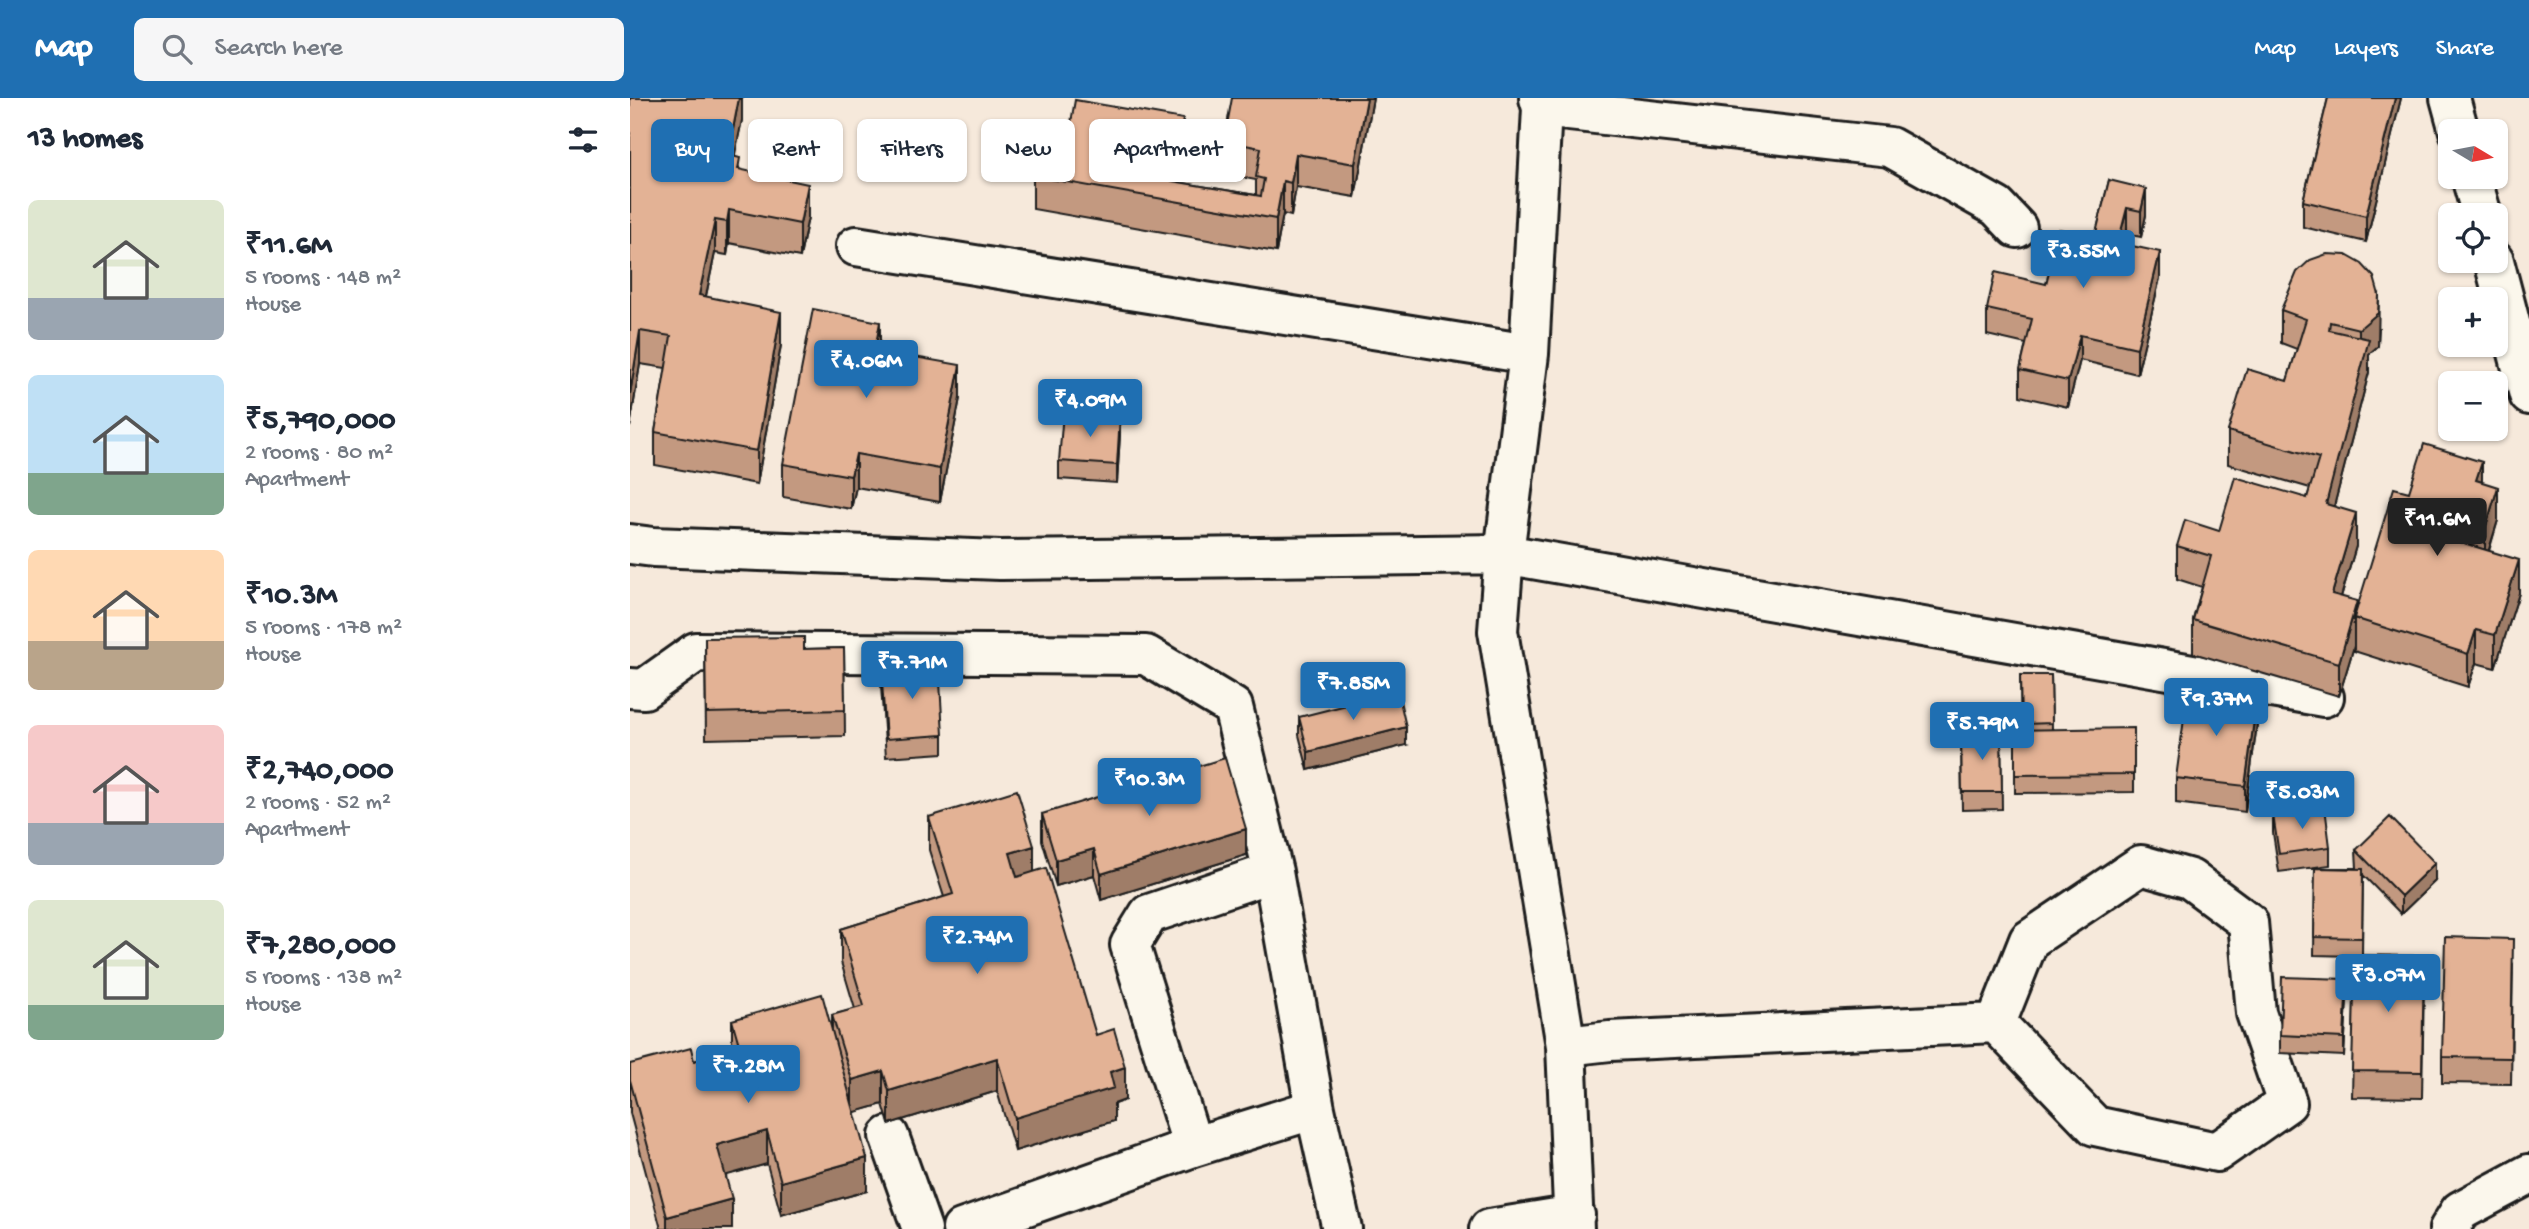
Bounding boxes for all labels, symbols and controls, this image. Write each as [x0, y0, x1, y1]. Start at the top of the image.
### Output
search box [134, 18, 624, 81]
text: Map [35, 30, 92, 68]
icon: search [158, 30, 196, 68]
text: Search here [214, 34, 343, 65]
text: Map [2254, 35, 2296, 64]
text: Layers [2334, 35, 2398, 64]
text: Share [2436, 35, 2494, 64]
chip: Buy [651, 119, 734, 182]
chip: Rent [748, 119, 843, 182]
chip: Filters [857, 119, 967, 182]
chip: New [981, 119, 1075, 182]
chip: Apartment [1089, 119, 1246, 182]
north arrow [2438, 119, 2508, 189]
map controls [2438, 119, 2508, 441]
icon: filters [564, 121, 602, 159]
text: 13 homes [28, 123, 142, 158]
button: locate [2438, 203, 2508, 273]
icon: home [84, 228, 168, 312]
text: ₹11.6M [245, 230, 332, 265]
pin: ₹3.55M [2026, 230, 2140, 290]
text: ₹3.55M [2047, 239, 2119, 266]
text: 5 rooms · 148 m² [245, 265, 401, 292]
button: + [2438, 287, 2508, 357]
text: House [245, 292, 301, 319]
pin: ₹4.06M [809, 341, 923, 400]
text: ₹4.06M [830, 349, 902, 376]
button: − [2438, 371, 2508, 441]
pin: ₹4.09M [1033, 380, 1147, 439]
text: ₹4.09M [1054, 388, 1126, 415]
icon: home [84, 403, 168, 487]
text: ₹5,790,000 [245, 405, 396, 440]
text: 2 rooms · 80 m² [245, 440, 393, 467]
text: Apartment [245, 467, 349, 494]
pin: ₹11.6M [2380, 498, 2494, 558]
text: ₹11.6M [2404, 507, 2470, 534]
icon: home [84, 578, 168, 662]
text: ₹10.3M [245, 580, 337, 615]
text: 5 rooms · 178 m² [245, 615, 402, 642]
text: House [245, 642, 301, 669]
pin: ₹7.71M [855, 642, 969, 701]
text: ₹7.71M [877, 650, 947, 677]
pin: ₹7.85M [1296, 662, 1410, 722]
text: ₹7.85M [1317, 671, 1390, 698]
pin: ₹9.37M [2159, 678, 2273, 738]
text: ₹9.37M [2180, 687, 2252, 714]
pin: ₹5.79M [1925, 702, 2039, 762]
text: ₹5.79M [1946, 711, 2018, 738]
icon: home [84, 753, 168, 837]
text: ₹2,740,000 [245, 755, 394, 790]
pin: ₹10.3M [1092, 758, 1206, 818]
text: ₹10.3M [1114, 767, 1184, 794]
pin: ₹5.03M [2245, 772, 2359, 831]
text: ₹5.03M [2265, 780, 2339, 807]
text: 2 rooms · 52 m² [245, 790, 391, 817]
text: Apartment [245, 817, 349, 844]
pin: ₹2.74M [920, 916, 1034, 976]
text: ₹2.74M [942, 925, 1012, 952]
icon: home [84, 928, 168, 1012]
text: ₹7,280,000 [245, 930, 396, 965]
pin: ₹3.07M [2331, 954, 2445, 1014]
text: ₹3.07M [2351, 963, 2425, 990]
text: 5 rooms · 138 m² [245, 965, 402, 992]
text: House [245, 992, 301, 1019]
pin: ₹7.28M [691, 1046, 805, 1105]
text: ₹7.28M [712, 1054, 784, 1081]

